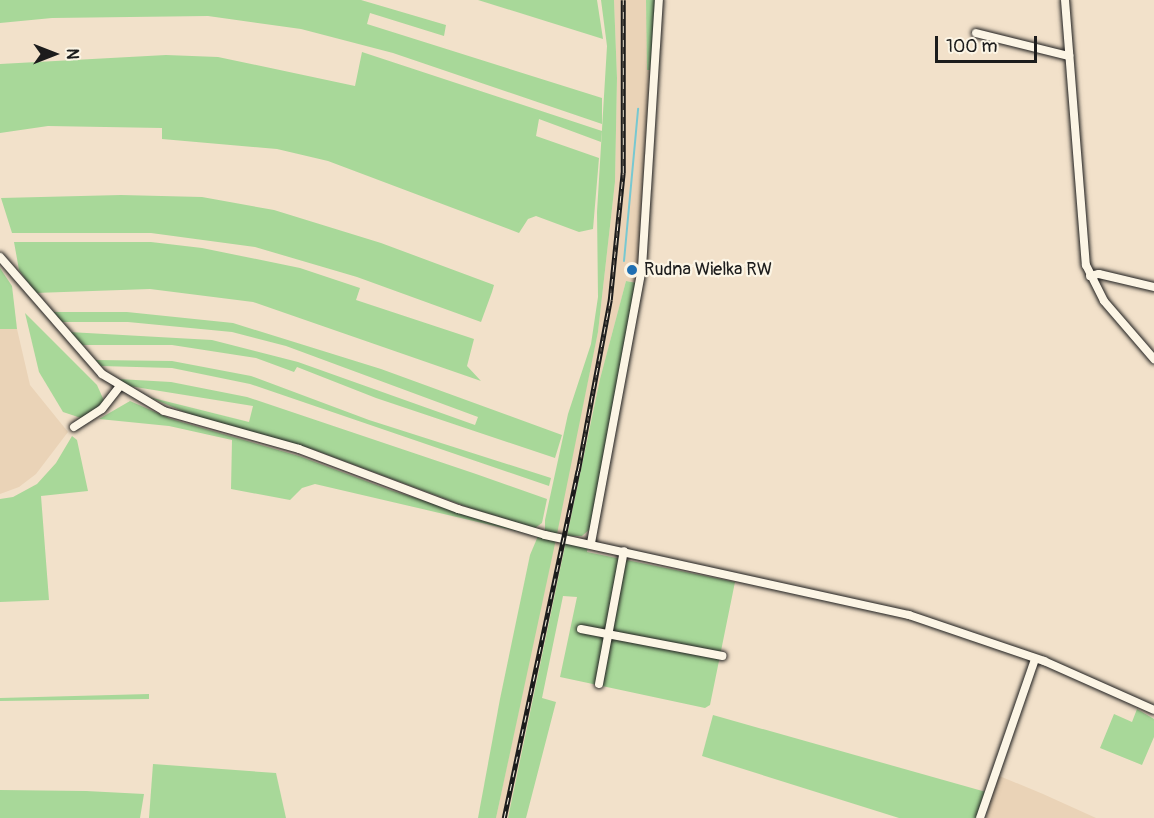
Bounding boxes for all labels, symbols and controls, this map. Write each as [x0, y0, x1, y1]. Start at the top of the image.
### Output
north arrow [24, 24, 84, 84]
scale bar [938, 24, 1040, 62]
text: 100 m [946, 35, 998, 58]
text: N [62, 49, 82, 59]
place label: Rudna Wielka RW [644, 259, 772, 281]
marker: Rudna Wielka RW [625, 263, 639, 277]

